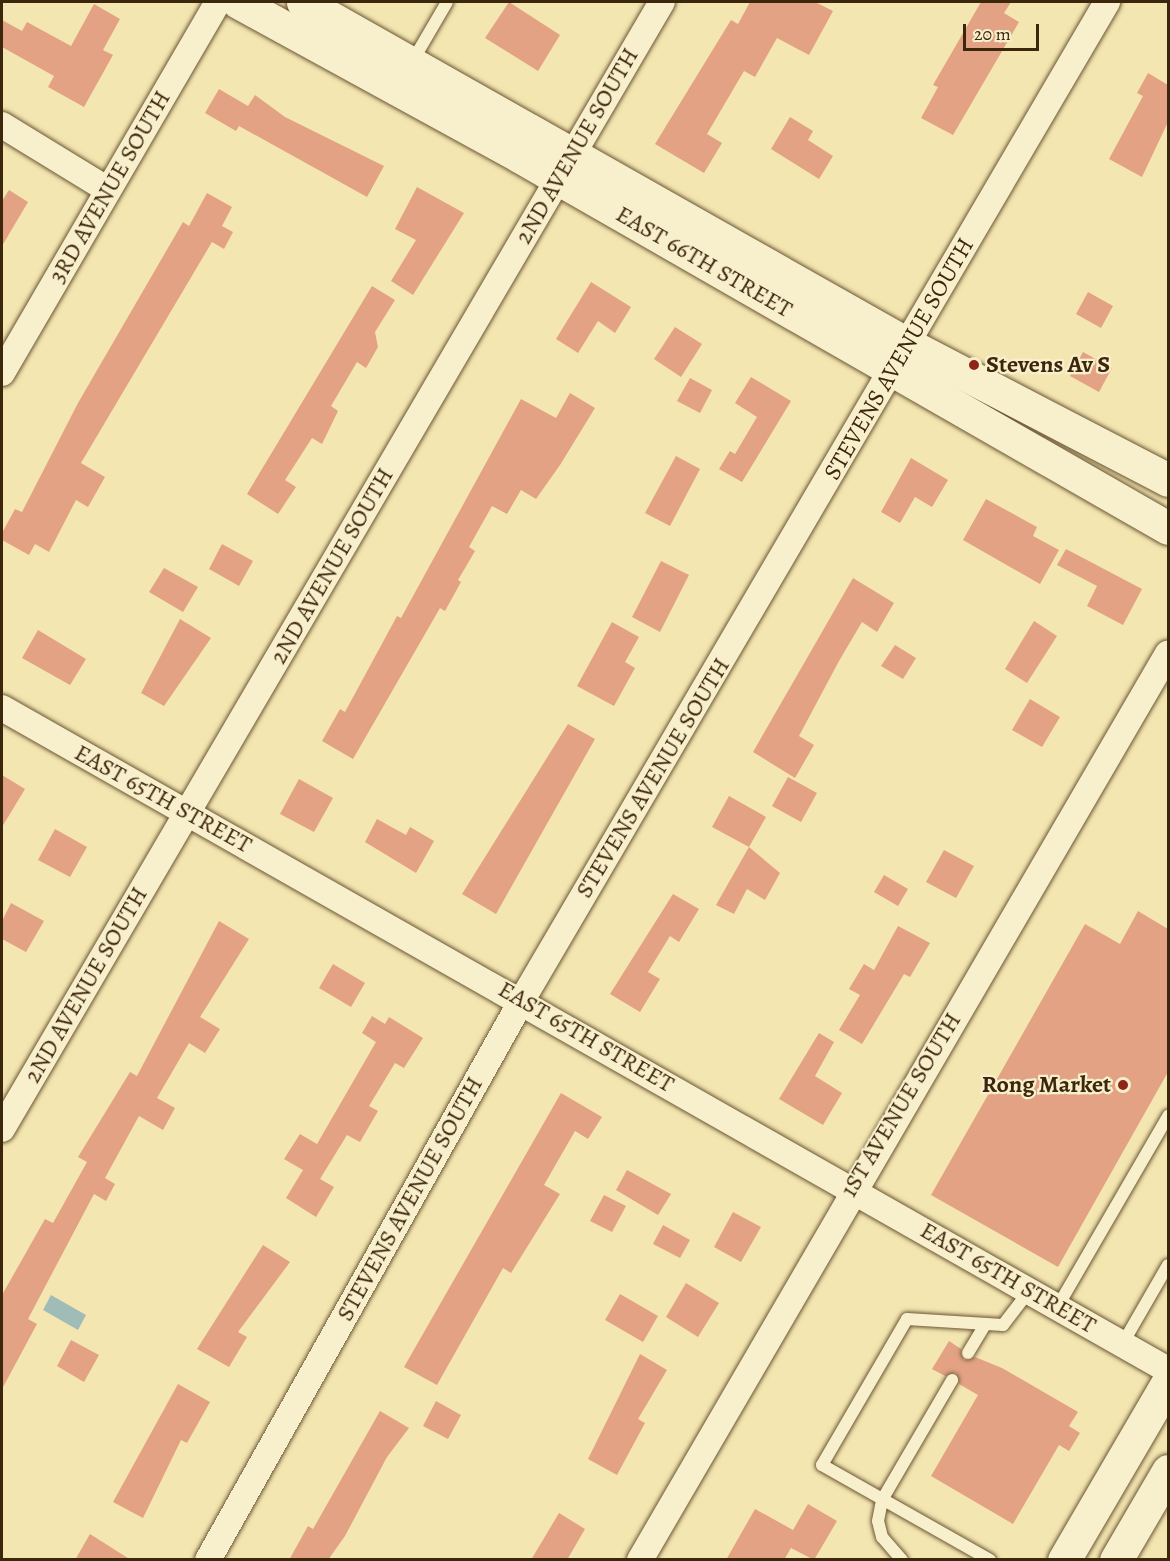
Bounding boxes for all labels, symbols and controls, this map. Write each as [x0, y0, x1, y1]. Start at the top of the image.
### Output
scale bar [966, 12, 1042, 50]
text: 20 m [974, 22, 1011, 46]
street label: 2ND AVENUE SOUTH [509, 43, 645, 249]
street label: 3RD AVENUE SOUTH [43, 86, 177, 288]
street label: EAST 66TH STREET [611, 200, 797, 324]
street label: STEVENS AVENUE SOUTH [818, 233, 980, 485]
place label: Stevens Av S [986, 351, 1110, 379]
marker: Stevens Av S [967, 358, 981, 372]
street label: 2ND AVENUE SOUTH [264, 463, 400, 669]
street label: STEVENS AVENUE SOUTH [570, 653, 736, 903]
street label: EAST 65TH STREET [69, 738, 257, 860]
street label: 2ND AVENUE SOUTH [18, 882, 154, 1088]
street label: EAST 65TH STREET [493, 975, 679, 1099]
street label: 1ST AVENUE SOUTH [835, 1008, 967, 1202]
place label: Rong Market [982, 1071, 1111, 1099]
street label: STEVENS AVENUE SOUTH [331, 1072, 489, 1326]
marker: Rong Market [1116, 1078, 1130, 1092]
street label: EAST 65TH STREET [915, 1216, 1101, 1340]

